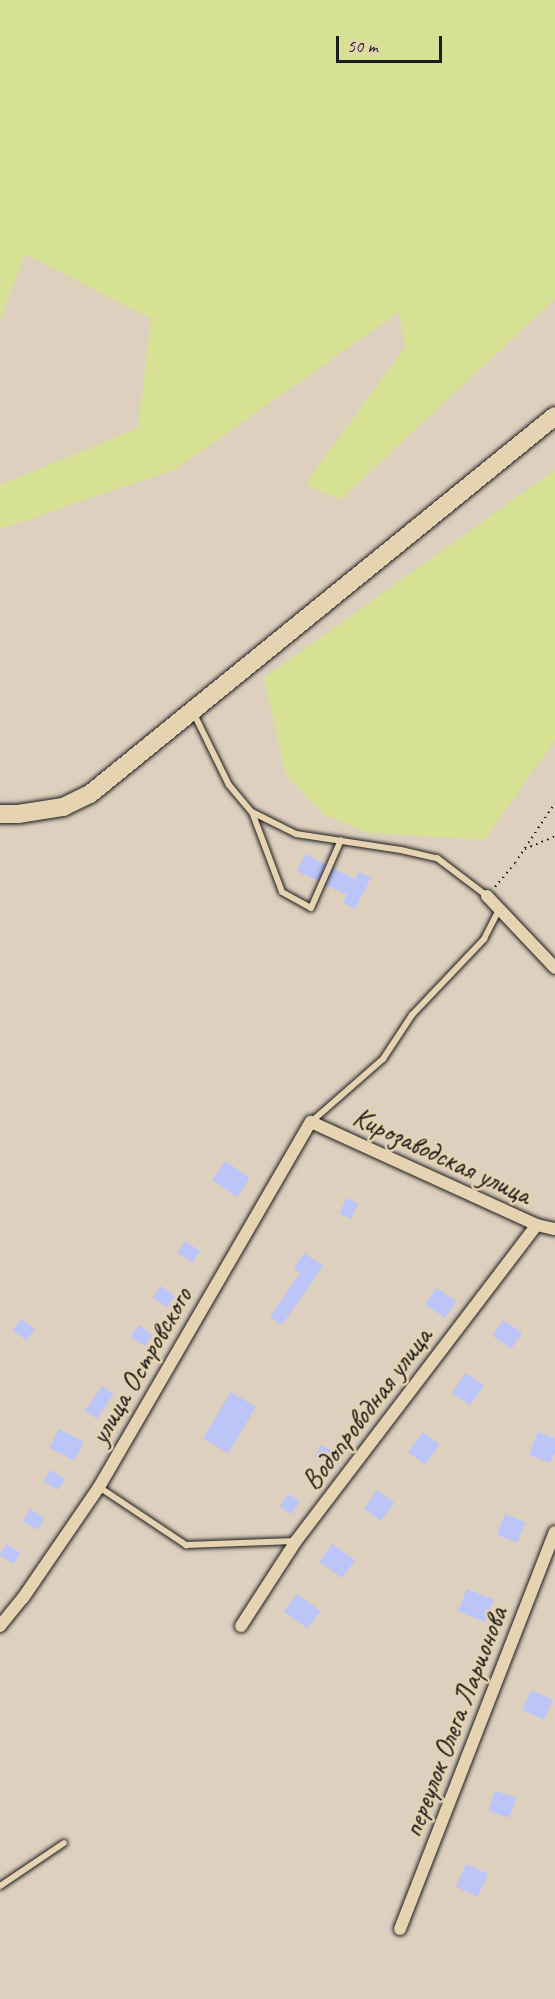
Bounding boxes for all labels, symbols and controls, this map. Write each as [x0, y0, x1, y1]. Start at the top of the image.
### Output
scale bar [339, 24, 446, 62]
text: 50 m [347, 35, 378, 57]
street label: Кирозаводская улица [348, 1100, 536, 1212]
street label: улица Островского [82, 1280, 200, 1452]
street label: Водопроводная улица [295, 1321, 439, 1497]
street label: переулок Олега Ларионова [395, 1601, 515, 1843]

